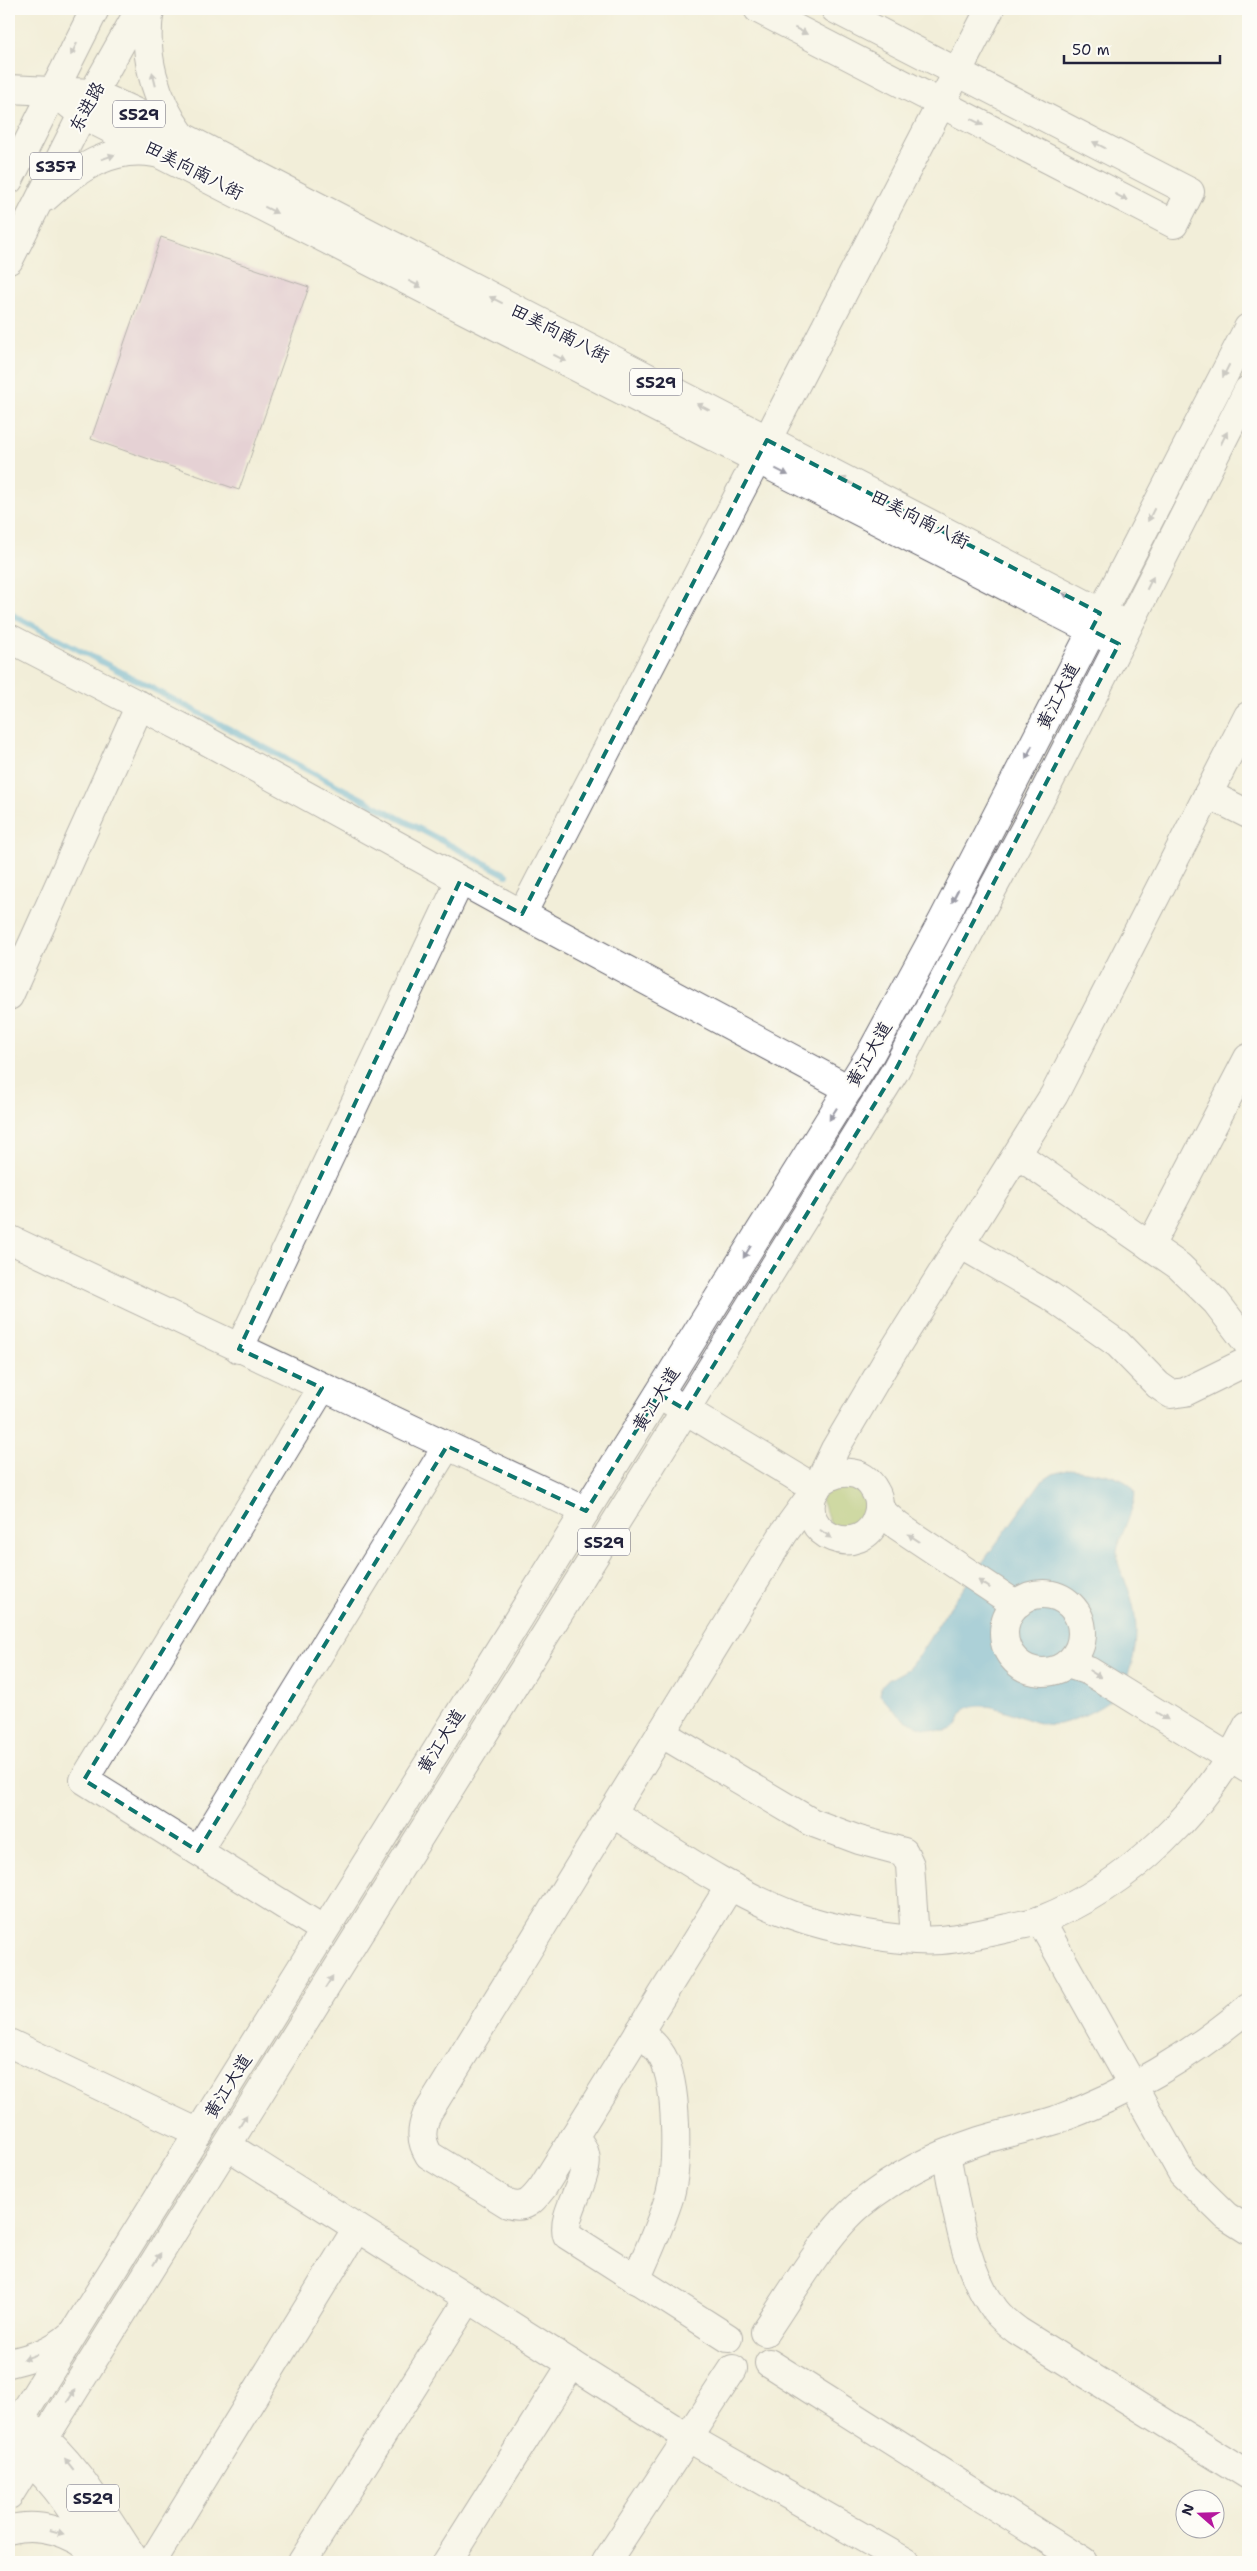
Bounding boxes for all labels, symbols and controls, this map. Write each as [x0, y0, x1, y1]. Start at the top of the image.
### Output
one-way arrow [794, 27, 809, 35]
scale bar [1064, 32, 1221, 64]
text: 50 m [1072, 40, 1110, 60]
one-way arrow [69, 42, 78, 57]
one-way arrow [150, 71, 158, 86]
street label: 东进路 [64, 78, 110, 136]
road number: S529 [113, 100, 165, 128]
one-way arrow [970, 118, 984, 126]
street label: 田美向南八街 [140, 135, 248, 205]
one-way arrow [1091, 141, 1106, 149]
road number: S357 [30, 153, 82, 180]
one-way arrow [101, 153, 116, 160]
one-way arrow [1114, 193, 1128, 201]
one-way arrow [263, 206, 278, 214]
one-way arrow [408, 280, 422, 288]
one-way arrow [489, 296, 504, 304]
street label: 田美向南八街 [506, 298, 614, 368]
one-way arrow [553, 354, 567, 362]
one-way arrow [1222, 364, 1230, 378]
road number: S529 [630, 368, 682, 396]
one-way arrow [695, 403, 710, 411]
one-way arrow [1220, 431, 1228, 445]
one-way arrow [775, 468, 789, 476]
one-way arrow [840, 477, 854, 485]
street label: 田美向南八街 [866, 484, 974, 554]
one-way arrow [1147, 508, 1155, 523]
one-way arrow [1146, 576, 1154, 590]
one-way arrow [1062, 592, 1076, 600]
street label: 黄江大道 [1031, 658, 1085, 734]
one-way arrow [1025, 744, 1033, 759]
one-way arrow [951, 889, 959, 903]
street label: 黄江大道 [841, 1017, 897, 1091]
one-way arrow [828, 1108, 837, 1121]
one-way arrow [743, 1246, 752, 1259]
street label: 黄江大道 [627, 1362, 685, 1436]
road number: S529 [578, 1528, 630, 1555]
one-way arrow [819, 1529, 833, 1539]
one-way arrow [907, 1533, 921, 1542]
one-way arrow [978, 1580, 991, 1589]
one-way arrow [1088, 1670, 1102, 1679]
street label: 黄江大道 [412, 1704, 470, 1778]
one-way arrow [1155, 1711, 1169, 1721]
one-way arrow [324, 1976, 333, 1989]
street label: 黄江大道 [199, 2049, 257, 2123]
one-way arrow [239, 2114, 248, 2127]
one-way arrow [152, 2252, 162, 2265]
one-way arrow [22, 2354, 37, 2361]
one-way arrow [66, 2390, 76, 2403]
one-way arrow [64, 2458, 75, 2471]
road number: S529 [67, 2484, 119, 2512]
north arrow [1174, 2488, 1224, 2538]
text: N [1177, 2501, 1198, 2518]
one-way arrow [49, 2528, 64, 2536]

